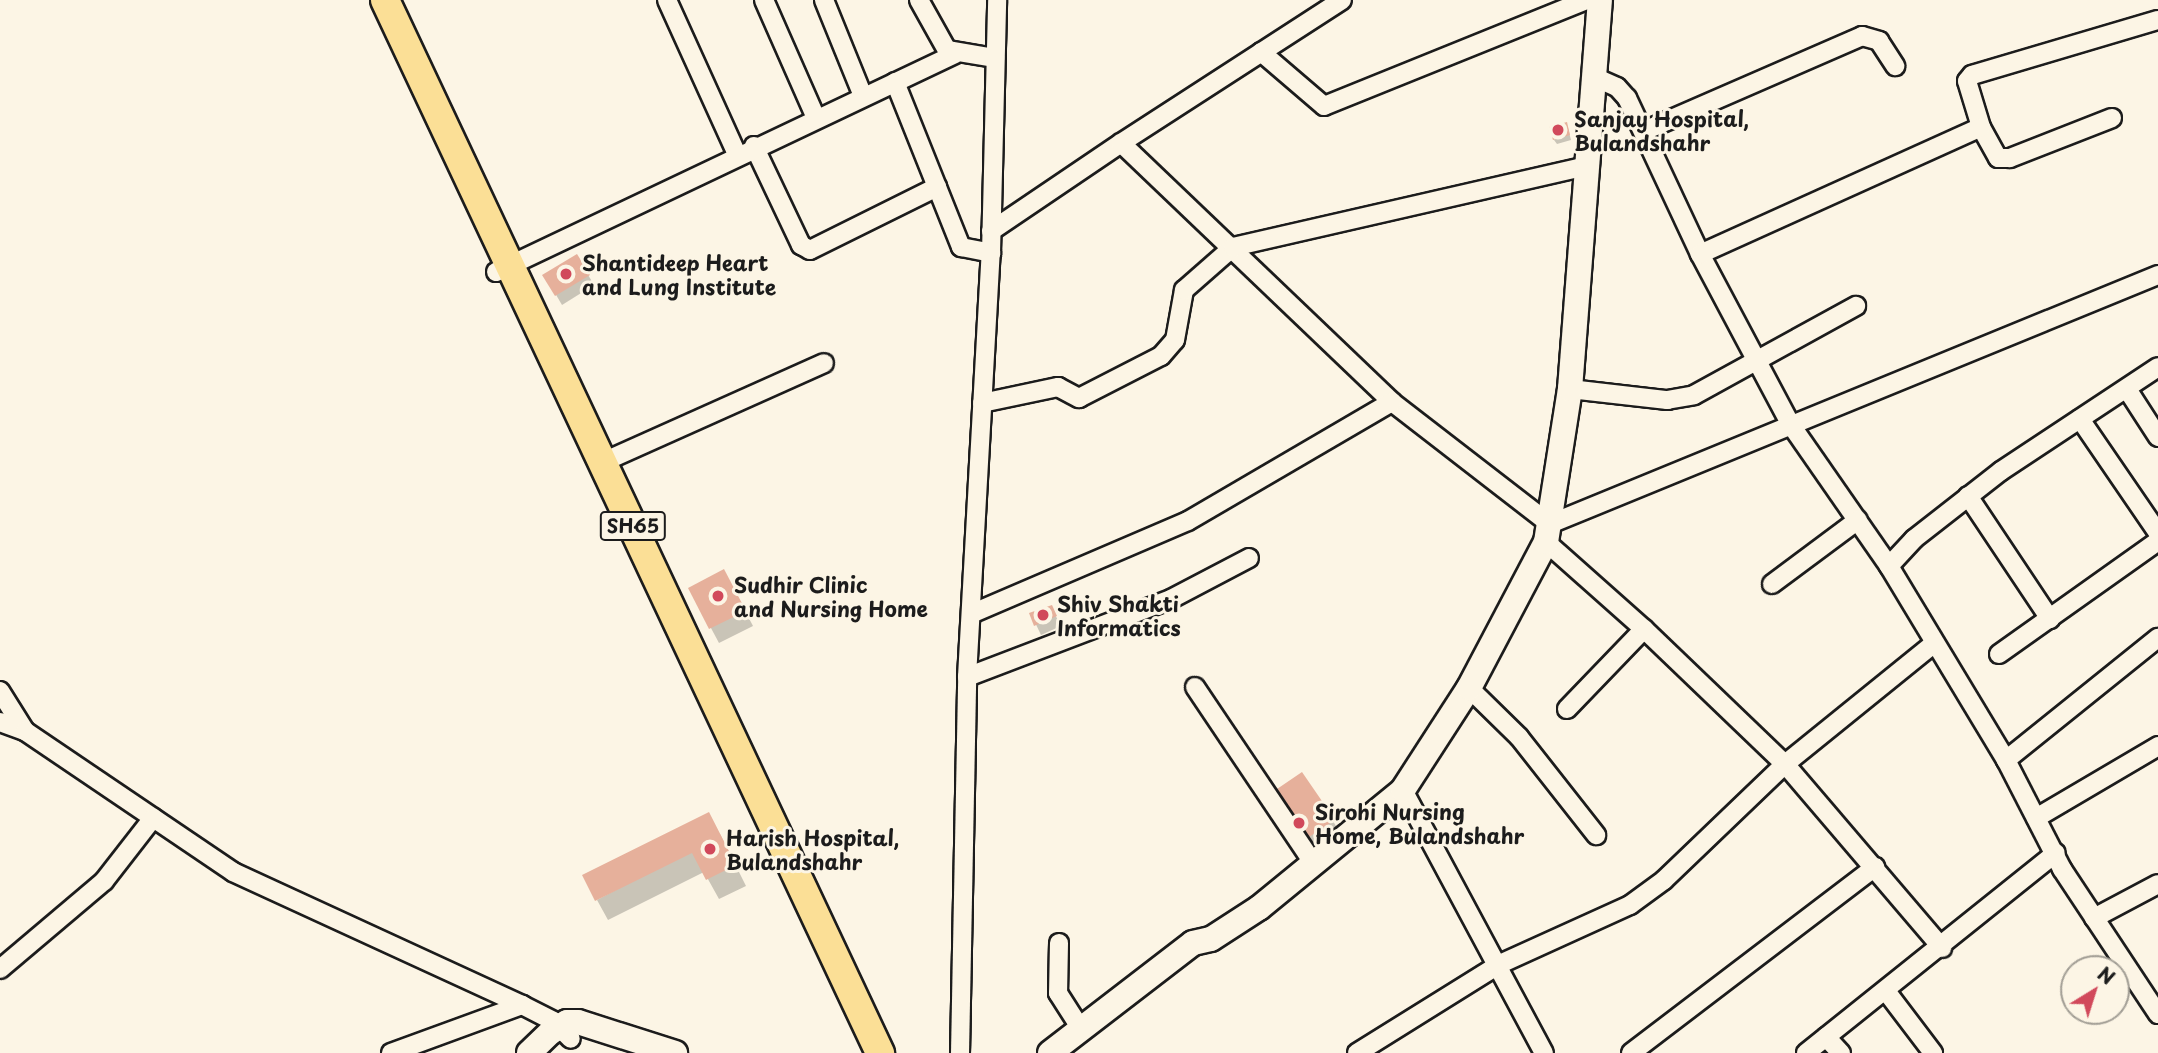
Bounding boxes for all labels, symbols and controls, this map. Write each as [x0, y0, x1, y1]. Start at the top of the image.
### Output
place label: Sanjay Hospital, Bulandshahr [1574, 105, 1750, 155]
marker: Sanjay Hospital, Bulandshahr [1548, 120, 1568, 140]
place label: Shantideep Heart and Lung Institute [582, 249, 778, 299]
marker: Shantideep Heart and Lung Institute [556, 264, 576, 284]
road number: SH65 [600, 510, 666, 541]
place label: Sudhir Clinic and Nursing Home [734, 571, 931, 621]
marker: Sudhir Clinic and Nursing Home [708, 586, 728, 606]
place label: Shiv Shakti Informatics [1057, 590, 1181, 640]
marker: Shiv Shakti Informatics [1035, 607, 1051, 623]
place label: Sirohi Nursing Home, Bulandshahr [1315, 798, 1524, 848]
marker: Sirohi Nursing Home, Bulandshahr [1289, 813, 1309, 833]
place label: Harish Hospital, Bulandshahr [726, 824, 899, 874]
marker: Harish Hospital, Bulandshahr [700, 839, 720, 859]
north arrow [2060, 955, 2130, 1025]
text: N [2092, 959, 2121, 991]

